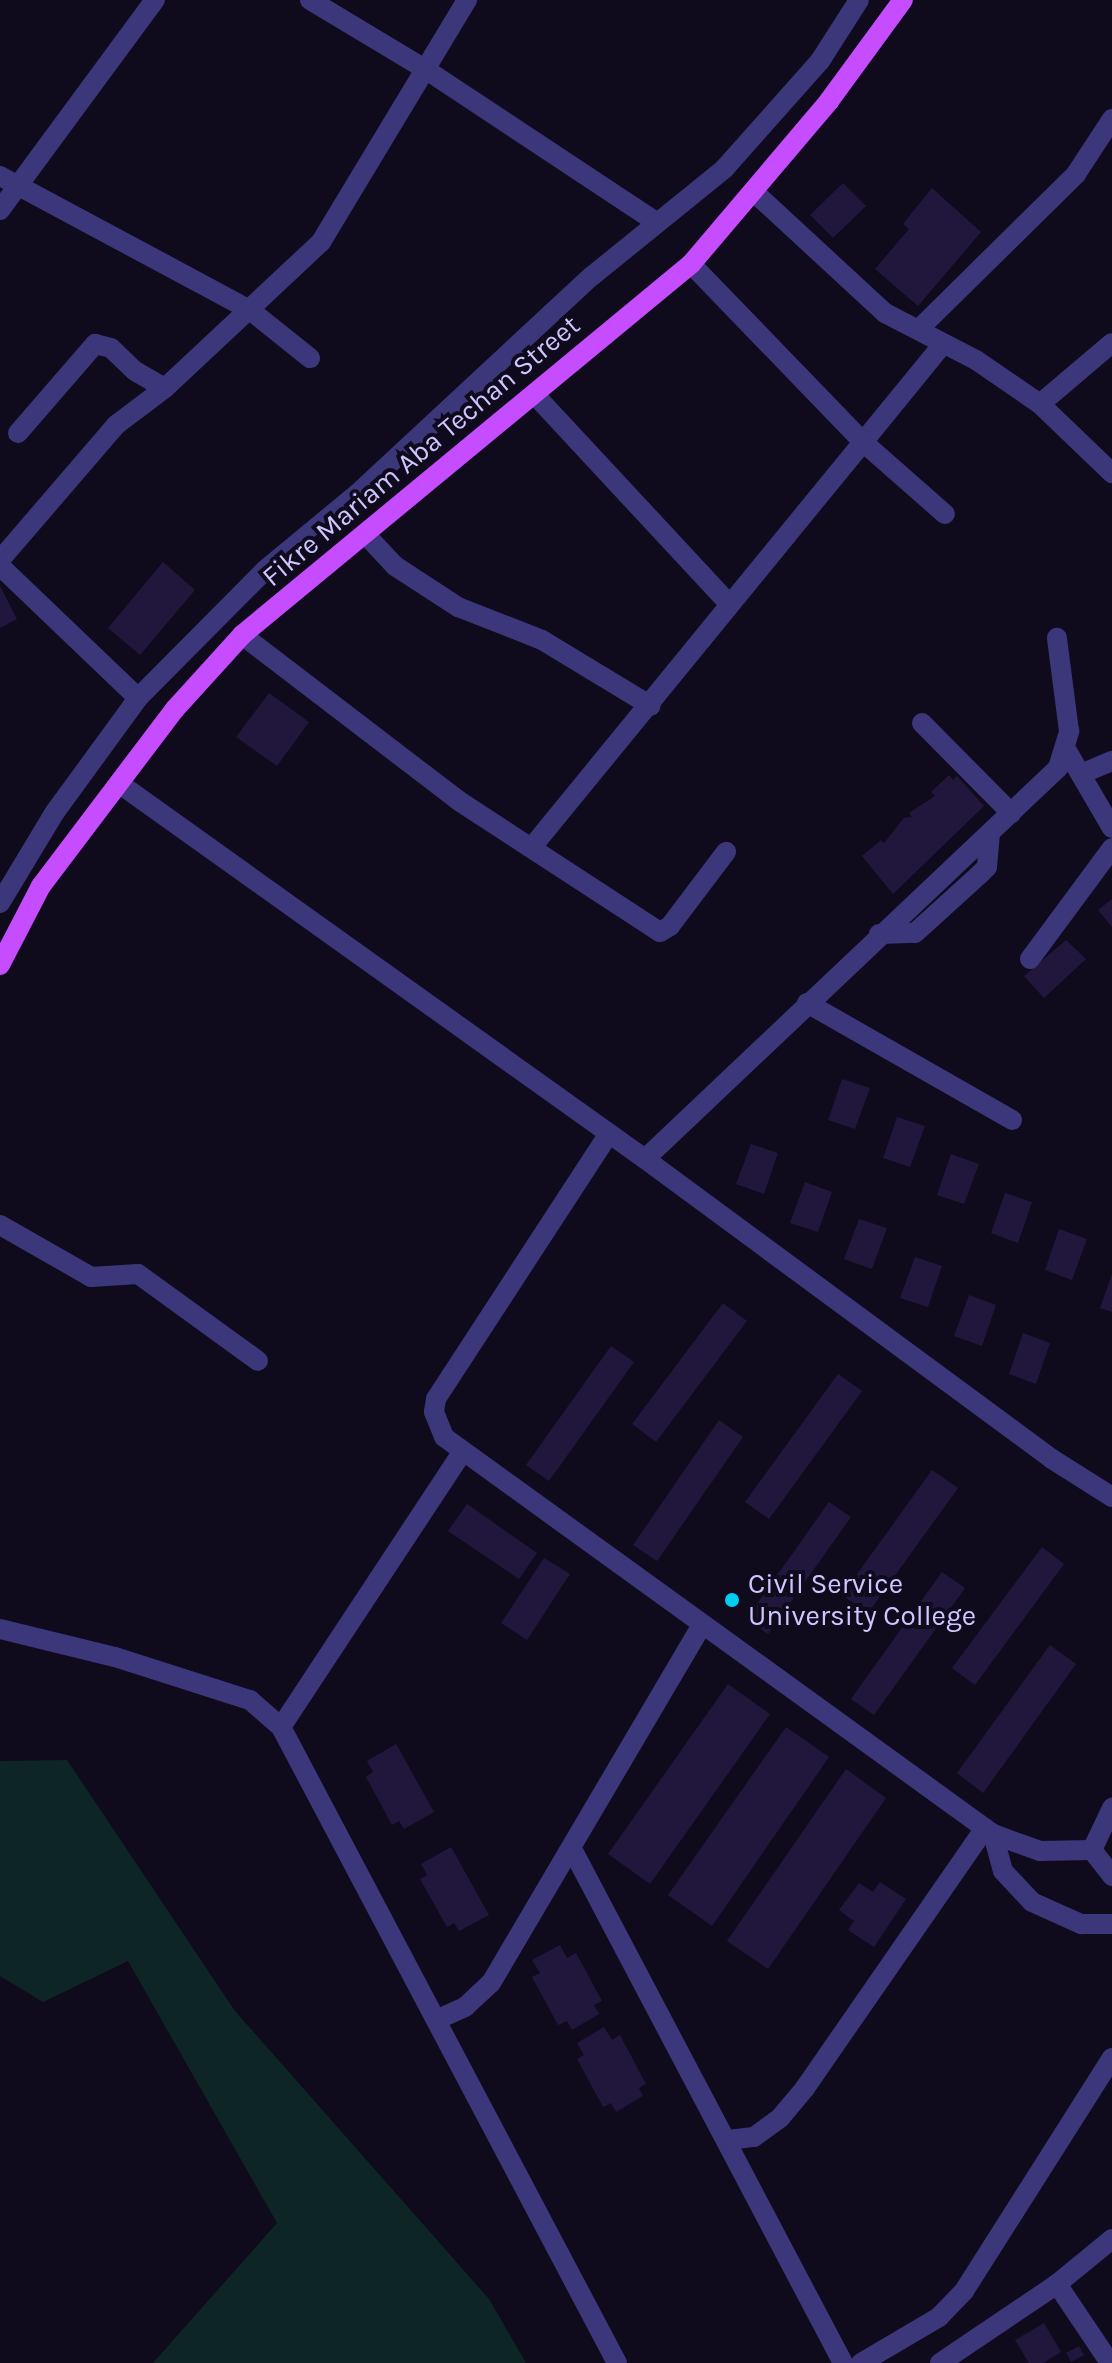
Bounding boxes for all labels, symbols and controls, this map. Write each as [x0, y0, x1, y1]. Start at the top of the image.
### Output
street label: Fikre Mariam Aba Techan Street [255, 308, 587, 594]
place label: Civil Service University College [748, 1567, 976, 1633]
marker: Civil Service University College [723, 1591, 741, 1609]

